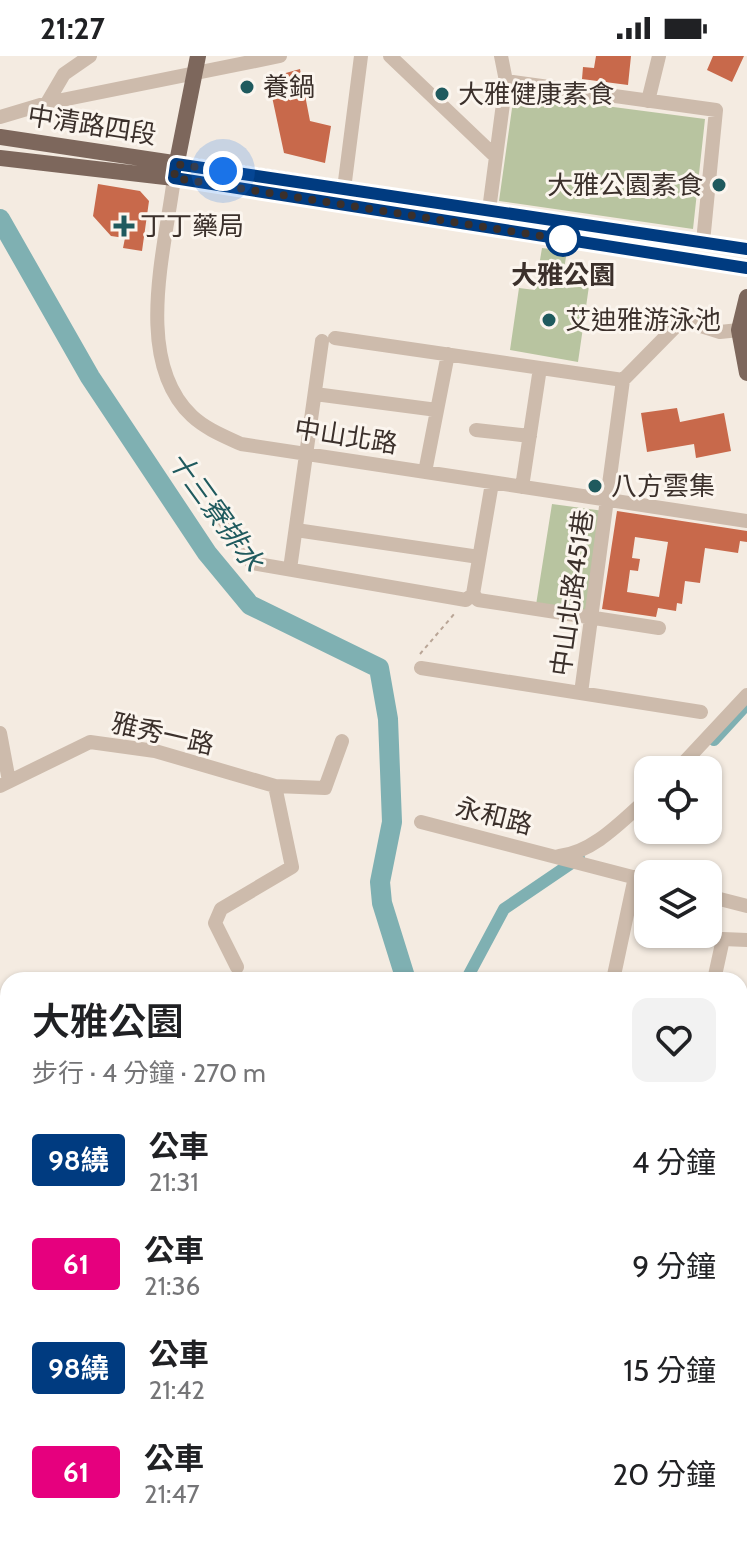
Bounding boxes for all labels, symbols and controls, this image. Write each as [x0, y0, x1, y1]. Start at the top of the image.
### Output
text: 21:27 [40, 10, 105, 47]
place label: 養鍋 [263, 71, 315, 103]
marker: 養鍋 [238, 78, 256, 96]
place label: 大雅健康素食 [458, 78, 614, 110]
marker: 大雅健康素食 [433, 85, 451, 103]
street label: 中清路四段 [25, 99, 159, 151]
your location [203, 151, 243, 191]
place label: 大雅公園素食 [547, 169, 703, 201]
marker: 大雅公園素食 [710, 176, 728, 194]
place label: 丁丁藥局 [140, 210, 244, 242]
marker: 丁丁藥局 [115, 217, 133, 235]
marker: 大雅公園 [546, 222, 580, 256]
place label: 大雅公園 [511, 259, 615, 291]
place label: 艾迪雅游泳池 [565, 304, 721, 336]
marker: 艾迪雅游泳池 [540, 311, 558, 329]
street label: 中山北路 [292, 412, 400, 460]
water label: 十三寮排水 [161, 444, 272, 579]
place label: 八方雲集 [611, 470, 715, 502]
marker: 八方雲集 [586, 477, 604, 495]
street label: 中山北路451巷 [544, 508, 600, 678]
street label: 雅秀一路 [109, 707, 217, 761]
map controls [634, 756, 722, 948]
button: locate [634, 756, 722, 844]
street label: 永和路 [452, 791, 536, 841]
button: layers [634, 860, 722, 948]
text: 大雅公園 [32, 998, 184, 1045]
button: heart [632, 998, 716, 1082]
text: 步行 · 4 分鐘 · 270 m [32, 1057, 266, 1089]
text: 公車 [149, 1128, 209, 1165]
text: 98繞 [48, 1143, 109, 1177]
text: 4 分鐘 [632, 1144, 716, 1181]
text: 21:31 [149, 1166, 199, 1198]
text: 公車 [144, 1232, 204, 1269]
text: 61 [63, 1247, 89, 1281]
text: 9 分鐘 [632, 1248, 716, 1285]
text: 21:36 [144, 1270, 200, 1302]
text: 公車 [149, 1336, 209, 1373]
text: 98繞 [48, 1351, 109, 1385]
text: 15 分鐘 [623, 1352, 716, 1389]
text: 21:42 [149, 1374, 205, 1406]
text: 公車 [144, 1440, 204, 1477]
text: 61 [63, 1455, 89, 1489]
text: 20 分鐘 [613, 1456, 716, 1493]
text: 21:47 [144, 1478, 200, 1510]

